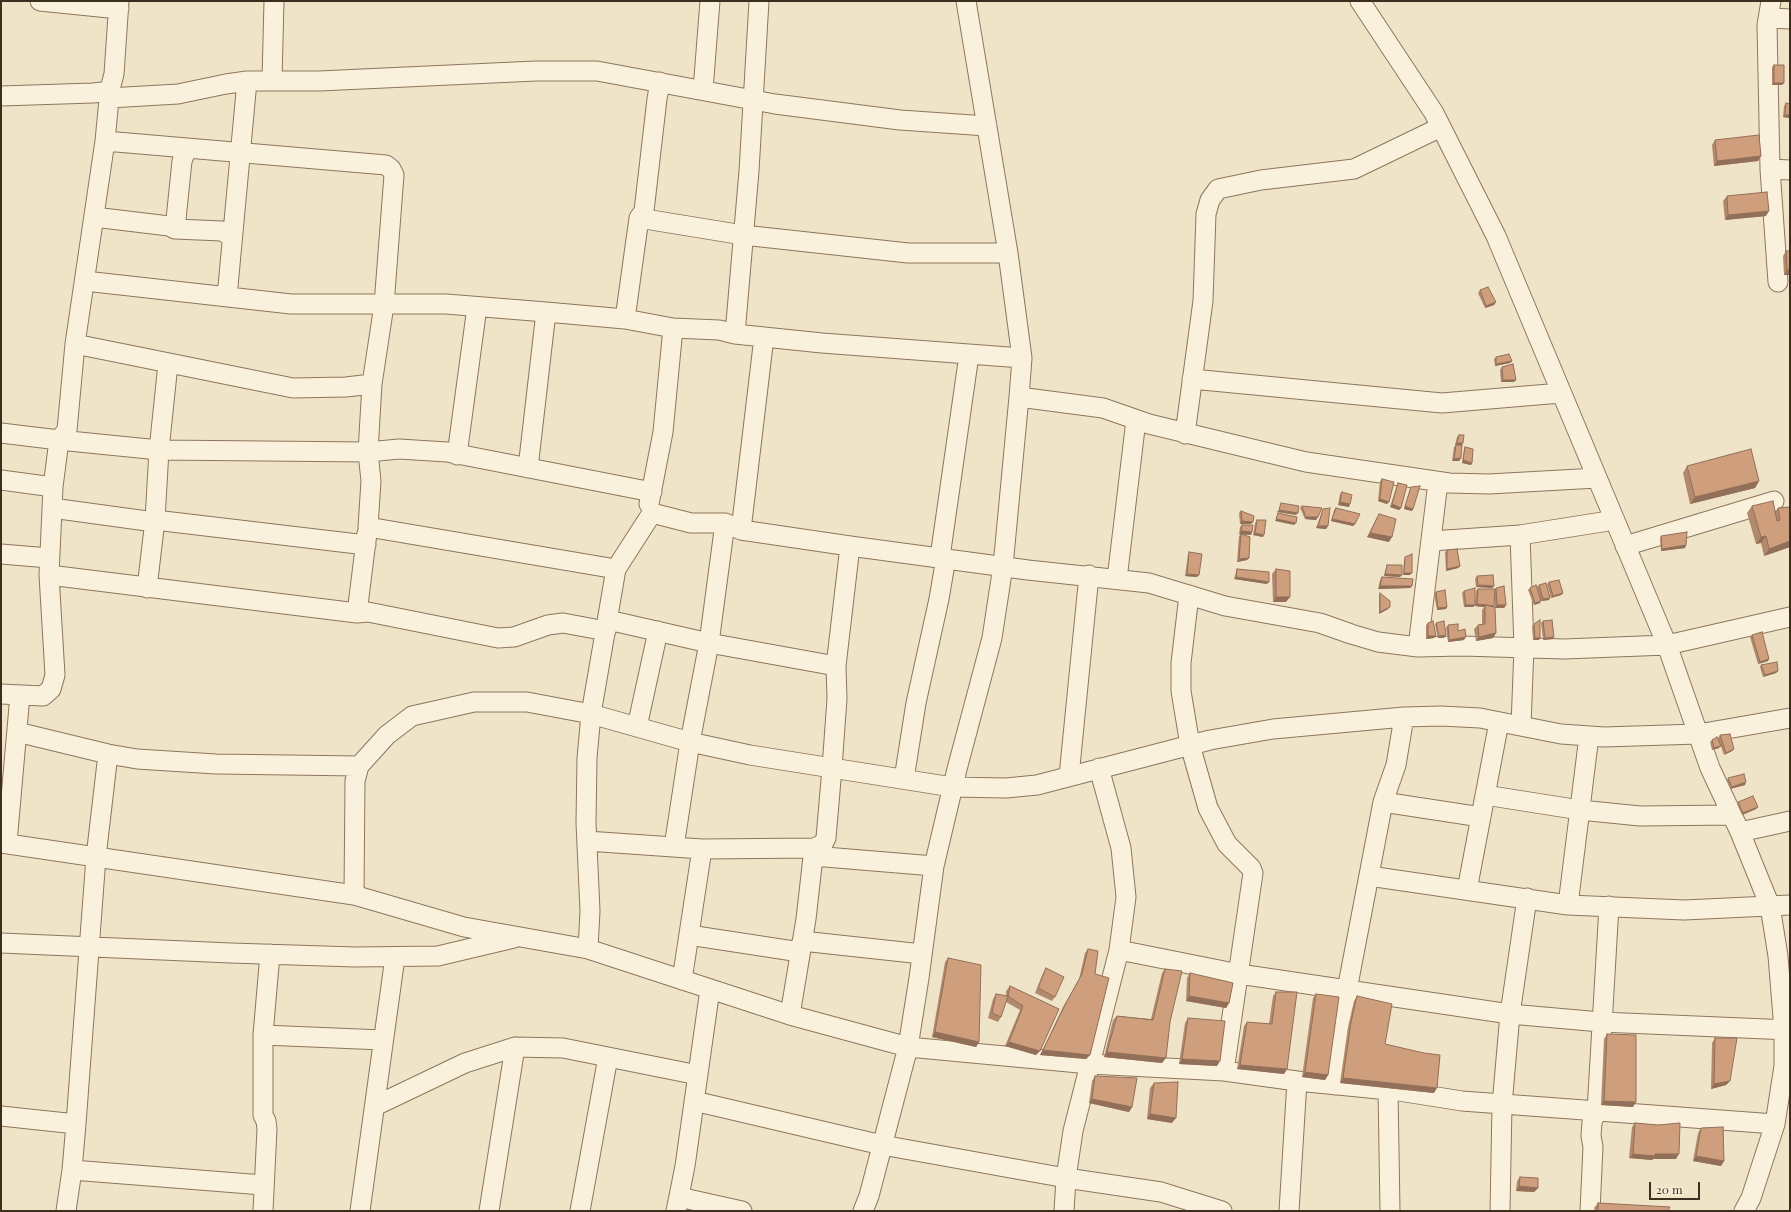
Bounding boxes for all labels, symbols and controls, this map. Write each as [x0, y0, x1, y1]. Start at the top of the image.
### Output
scale bar [1651, 1174, 1702, 1200]
text: 20 m [1656, 1181, 1683, 1197]

